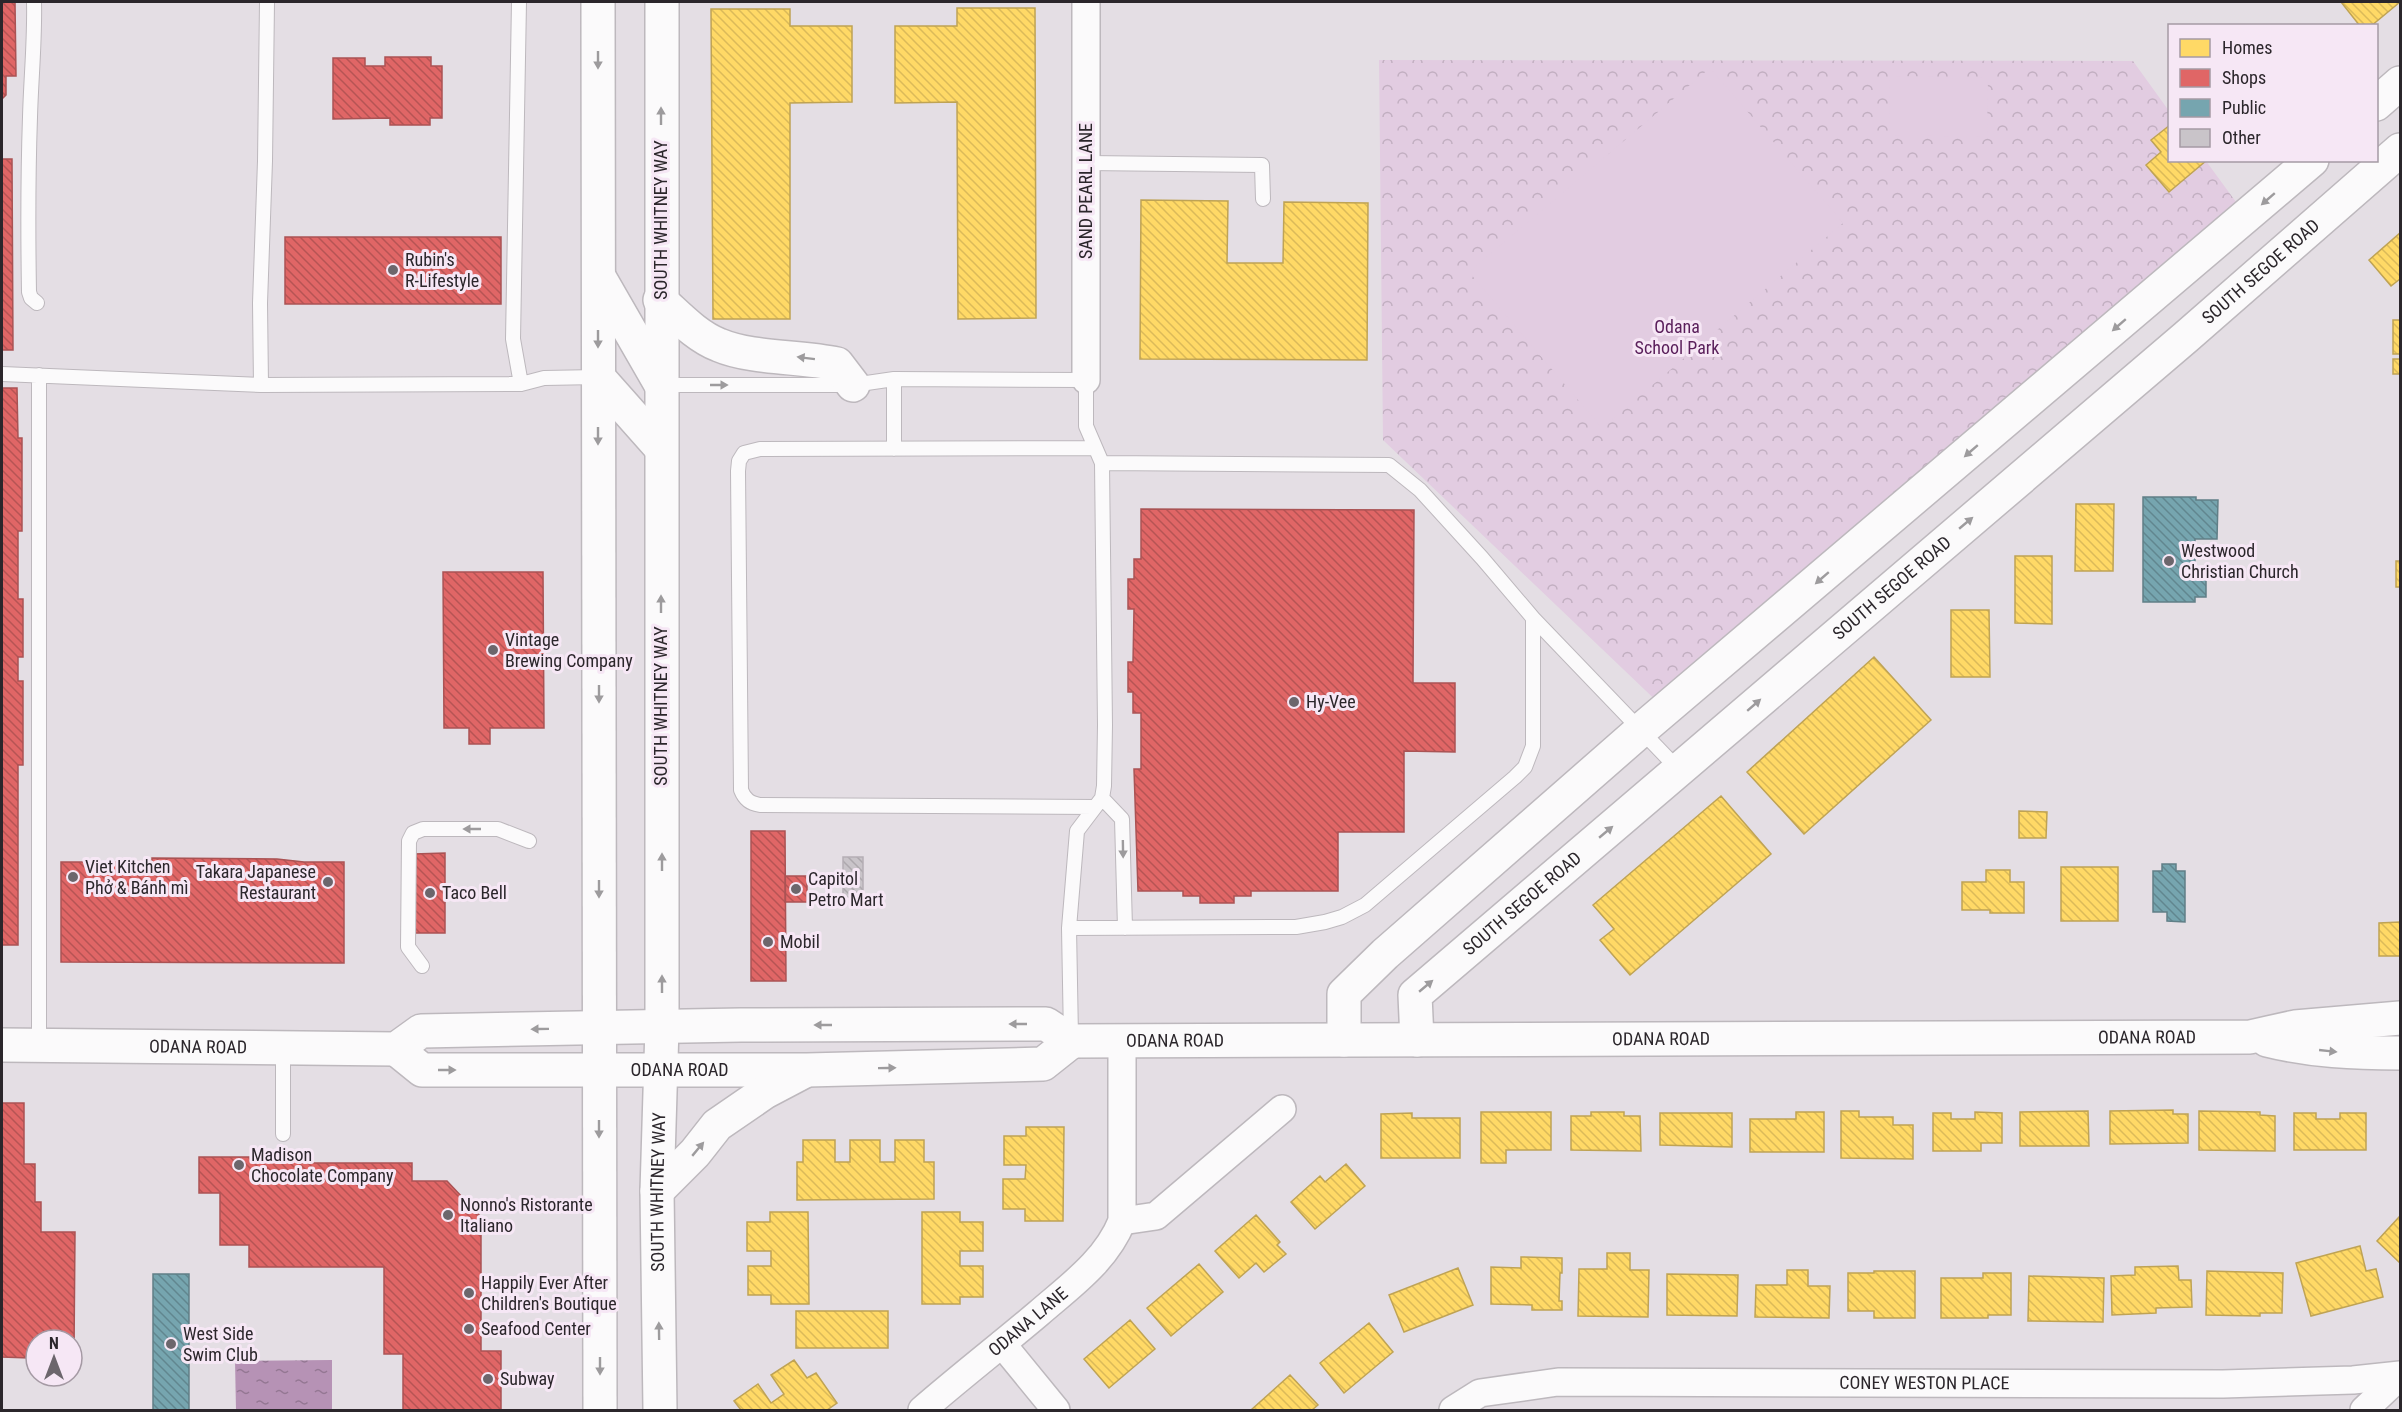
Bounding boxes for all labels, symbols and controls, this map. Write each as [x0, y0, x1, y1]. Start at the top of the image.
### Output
legend [2168, 24, 2378, 162]
text: Homes [2222, 37, 2272, 58]
one-way arrow [593, 50, 603, 69]
text: Shops [2222, 67, 2266, 88]
text: Public [2222, 97, 2266, 118]
one-way arrow [656, 106, 666, 125]
street label: SAND PEARL LANE [1075, 123, 1096, 259]
text: Other [2222, 127, 2261, 148]
street label: SOUTH WHITNEY WAY [650, 140, 671, 300]
one-way arrow [2261, 192, 2276, 205]
street label: SOUTH SEGOE ROAD [2198, 214, 2323, 328]
place label: Rubin's R-Lifestyle [405, 249, 479, 291]
marker: Rubin's R-Lifestyle [386, 263, 400, 277]
park label: Odana School Park [1635, 316, 1719, 358]
one-way arrow [2112, 318, 2127, 331]
one-way arrow [593, 329, 603, 348]
one-way arrow [796, 354, 815, 363]
one-way arrow [710, 380, 729, 390]
one-way arrow [593, 426, 603, 445]
one-way arrow [1963, 445, 1979, 458]
one-way arrow [1958, 517, 1974, 530]
street label: SOUTH SEGOE ROAD [1828, 531, 1955, 644]
place label: Westwood Christian Church [2181, 540, 2299, 582]
marker: Westwood Christian Church [2162, 554, 2176, 568]
one-way arrow [1815, 571, 1830, 584]
one-way arrow [656, 594, 666, 613]
street label: SOUTH WHITNEY WAY [650, 626, 671, 786]
place label: Vintage Brewing Company [505, 629, 633, 671]
marker: Vintage Brewing Company [486, 643, 500, 657]
one-way arrow [594, 684, 604, 703]
place label: Hy-Vee [1306, 691, 1356, 712]
marker: Hy-Vee [1287, 695, 1301, 709]
one-way arrow [1746, 699, 1761, 712]
one-way arrow [463, 824, 482, 834]
one-way arrow [1598, 826, 1613, 839]
one-way arrow [1118, 839, 1128, 858]
street label: SOUTH SEGOE ROAD [1459, 847, 1585, 959]
one-way arrow [657, 852, 667, 871]
place label: Viet Kitchen Phở & Bánh mì [85, 856, 189, 898]
place label: Takara Japanese Restaurant [196, 861, 316, 903]
place label: Capitol Petro Mart [808, 868, 884, 910]
marker: Viet Kitchen Phở & Bánh mì [66, 870, 80, 884]
marker: Takara Japanese Restaurant [321, 875, 335, 889]
one-way arrow [594, 879, 604, 898]
place label: Taco Bell [442, 882, 507, 903]
marker: Capitol Petro Mart [789, 882, 803, 896]
marker: Taco Bell [423, 886, 437, 900]
place label: Mobil [780, 931, 820, 952]
marker: Mobil [761, 935, 775, 949]
one-way arrow [657, 975, 667, 994]
one-way arrow [1418, 980, 1433, 993]
one-way arrow [1009, 1019, 1028, 1029]
one-way arrow [814, 1020, 833, 1030]
one-way arrow [531, 1024, 550, 1033]
street label: ODANA ROAD [2098, 1026, 2196, 1048]
street label: ODANA ROAD [1612, 1028, 1710, 1049]
street label: ODANA ROAD [1126, 1029, 1224, 1051]
street label: ODANA ROAD [149, 1035, 247, 1057]
one-way arrow [2319, 1046, 2338, 1056]
street label: ODANA ROAD [631, 1059, 729, 1080]
one-way arrow [877, 1063, 896, 1073]
one-way arrow [438, 1065, 457, 1075]
street label: SOUTH WHITNEY WAY [646, 1111, 669, 1272]
one-way arrow [594, 1120, 604, 1139]
one-way arrow [691, 1142, 704, 1157]
place label: Madison Chocolate Company [251, 1144, 394, 1186]
marker: Madison Chocolate Company [232, 1158, 246, 1172]
place label: Nonno's Ristorante Italiano [460, 1194, 593, 1236]
marker: Nonno's Ristorante Italiano [441, 1208, 455, 1222]
place label: Happily Ever After Children's Boutique [481, 1272, 617, 1314]
street label: ODANA LANE [984, 1282, 1072, 1360]
marker: Happily Ever After Children's Boutique [462, 1286, 476, 1300]
place label: Seafood Center [481, 1318, 591, 1339]
marker: Seafood Center [462, 1322, 476, 1336]
one-way arrow [654, 1322, 664, 1341]
place label: West Side Swim Club [183, 1323, 258, 1365]
north arrow [24, 1328, 84, 1388]
text: N [49, 1334, 59, 1353]
marker: West Side Swim Club [164, 1337, 178, 1351]
one-way arrow [595, 1357, 605, 1376]
place label: Subway [500, 1368, 555, 1389]
marker: Subway [481, 1372, 495, 1386]
street label: CONEY WESTON PLACE [1839, 1372, 2010, 1393]

